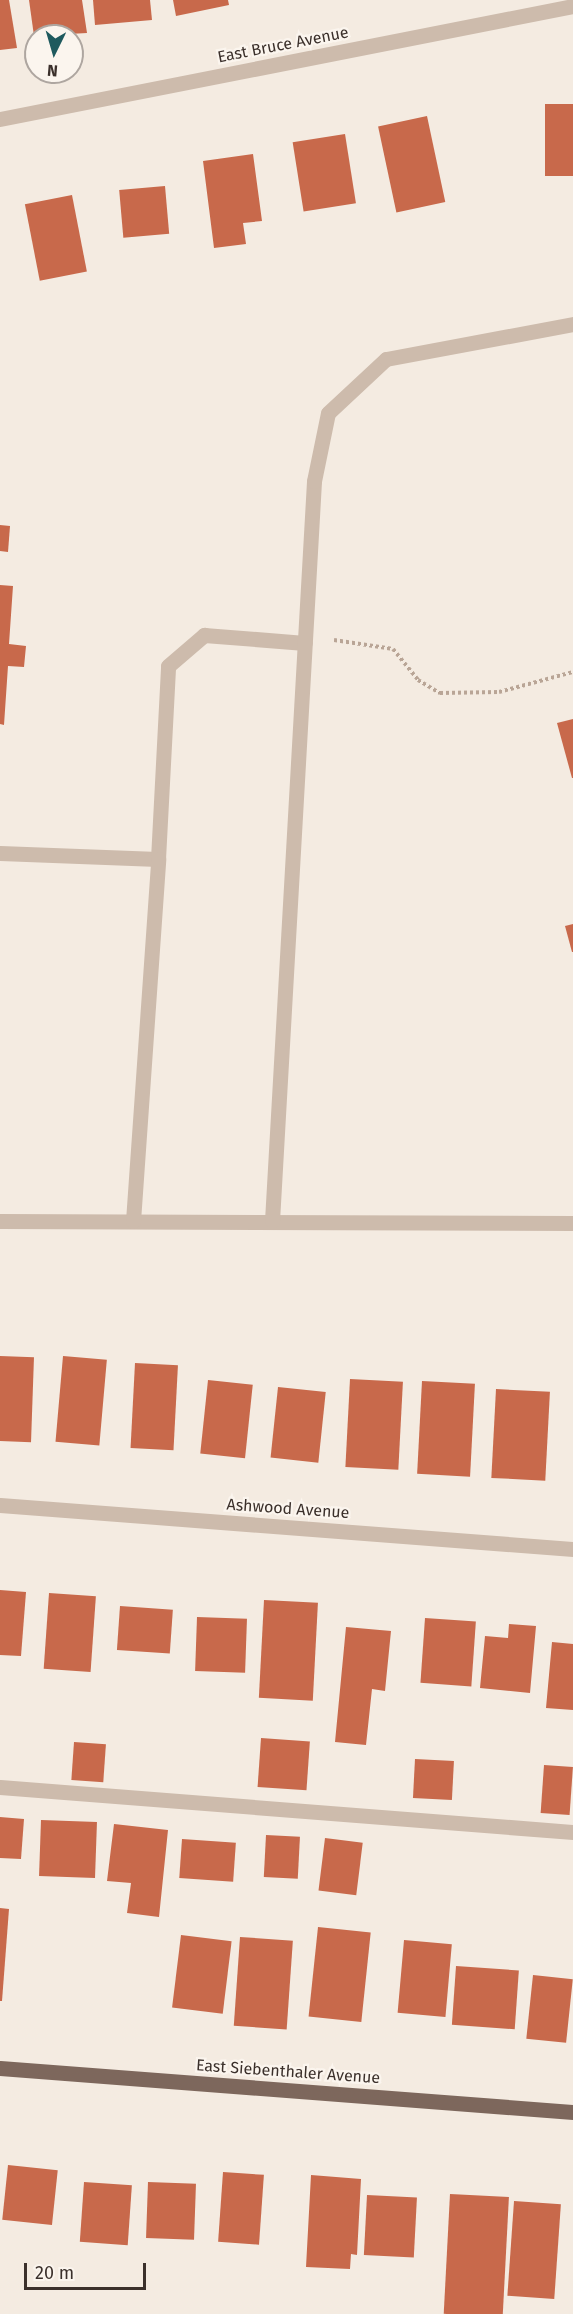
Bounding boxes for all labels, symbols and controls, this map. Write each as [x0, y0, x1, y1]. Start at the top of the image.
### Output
street label: East Bruce Avenue [216, 23, 350, 67]
north arrow [24, 24, 84, 84]
text: N [46, 61, 59, 80]
street label: Ashwood Avenue [226, 1495, 350, 1523]
street label: East Siebenthaler Avenue [195, 2056, 381, 2088]
scale bar [27, 2251, 148, 2289]
text: 20 m [35, 2262, 74, 2284]

